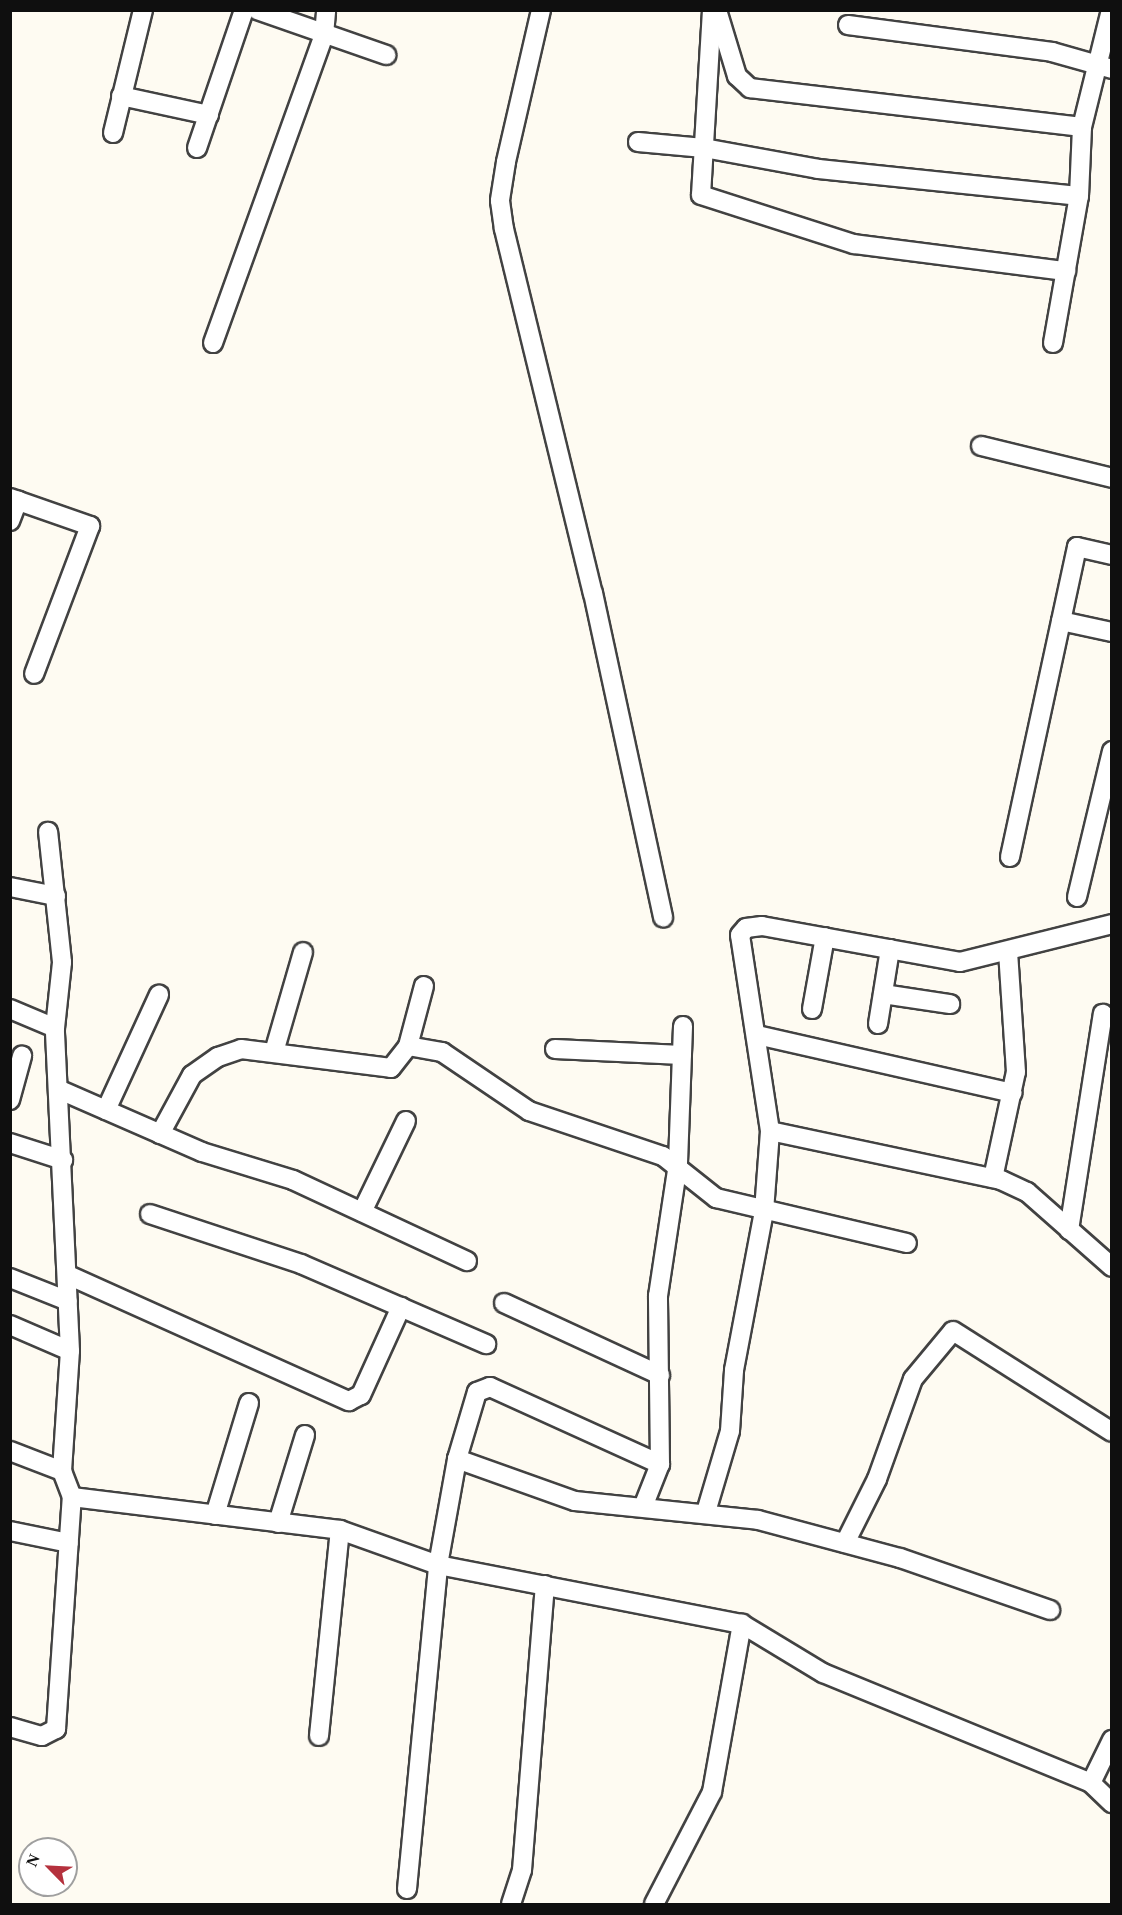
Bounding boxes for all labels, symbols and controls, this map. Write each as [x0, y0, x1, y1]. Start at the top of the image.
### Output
north arrow [18, 1837, 78, 1897]
text: N [23, 1852, 43, 1869]

